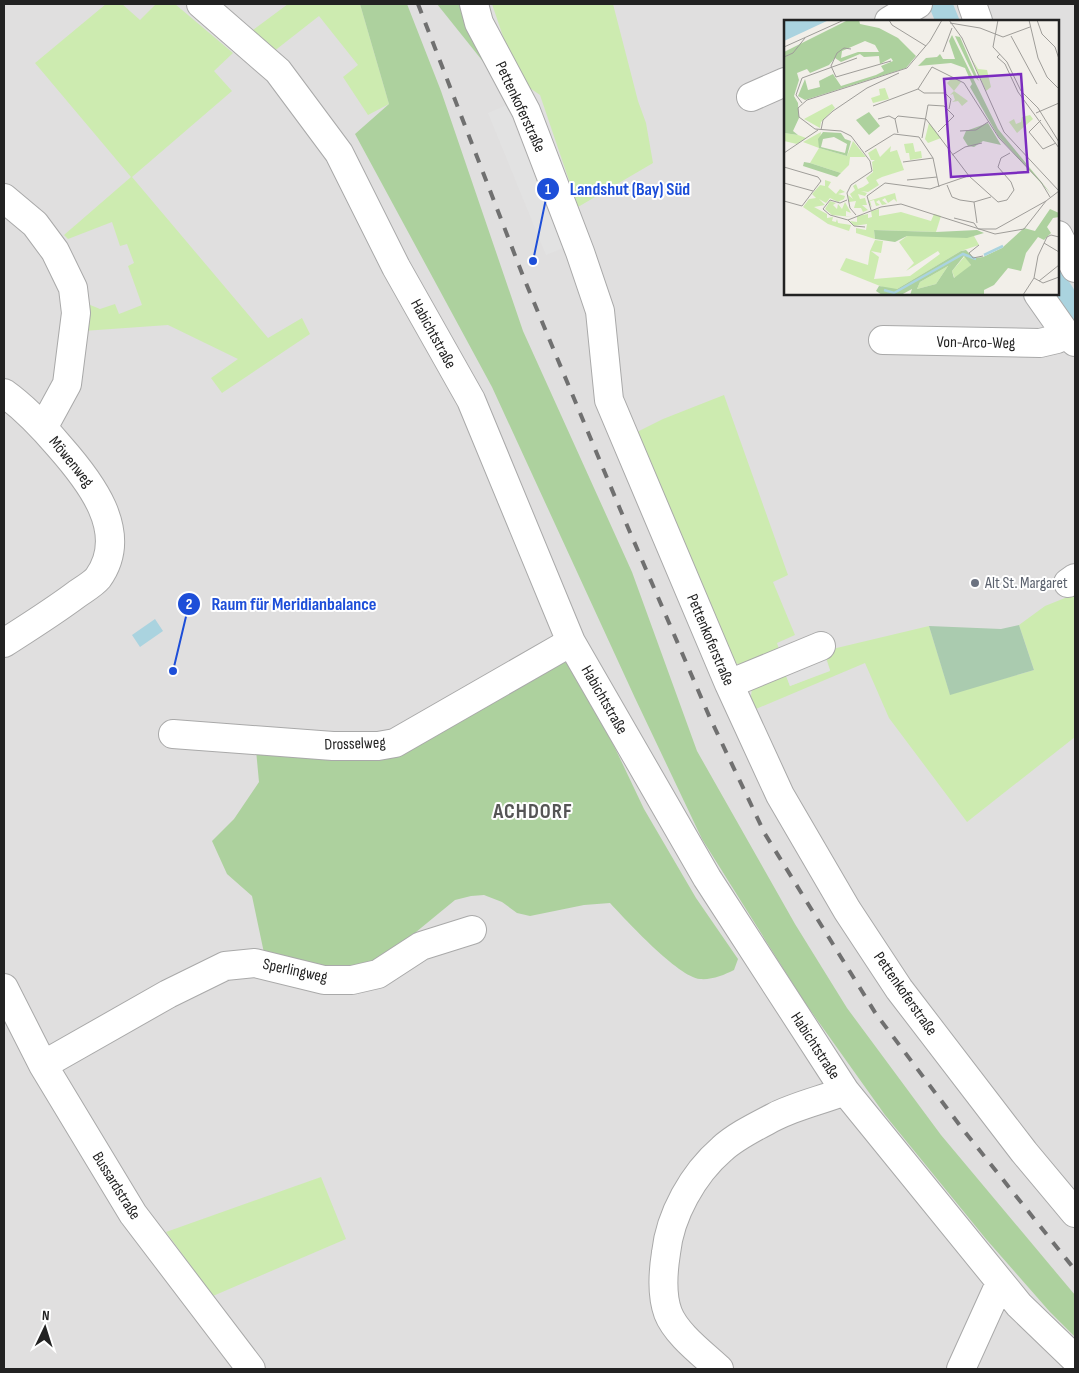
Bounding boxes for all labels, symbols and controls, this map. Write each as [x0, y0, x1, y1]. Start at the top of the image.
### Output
inset map [784, 20, 1059, 295]
street label: Pettenkoferstraße [491, 59, 549, 155]
callout: Landshut (Bay) Süd [535, 172, 701, 205]
text: Landshut (Bay) Süd [570, 179, 690, 200]
text: 1 [545, 180, 551, 199]
street label: Habichtstraße [406, 296, 460, 372]
street label: Von-Arco-Weg [937, 333, 1015, 353]
street label: Möwenweg [45, 433, 97, 491]
place label: Alt St. Margaret [984, 574, 1068, 593]
marker: Alt St. Margaret [969, 577, 981, 589]
callout: Raum für Meridianbalance [177, 587, 387, 620]
street label: Pettenkoferstraße [682, 591, 738, 689]
text: Raum für Meridianbalance [211, 594, 377, 615]
text: 2 [186, 595, 192, 614]
street label: Habichtstraße [577, 662, 631, 738]
street label: Drosselweg [324, 733, 386, 755]
district label: ACHDORF [492, 799, 573, 824]
street label: Pettenkoferstraße [869, 948, 941, 1040]
street label: Sperlingweg [261, 955, 329, 987]
street label: Habichtstraße [786, 1009, 844, 1083]
street label: Bussardstraße [88, 1149, 144, 1223]
north arrow [20, 1303, 70, 1353]
text: N [42, 1307, 50, 1324]

